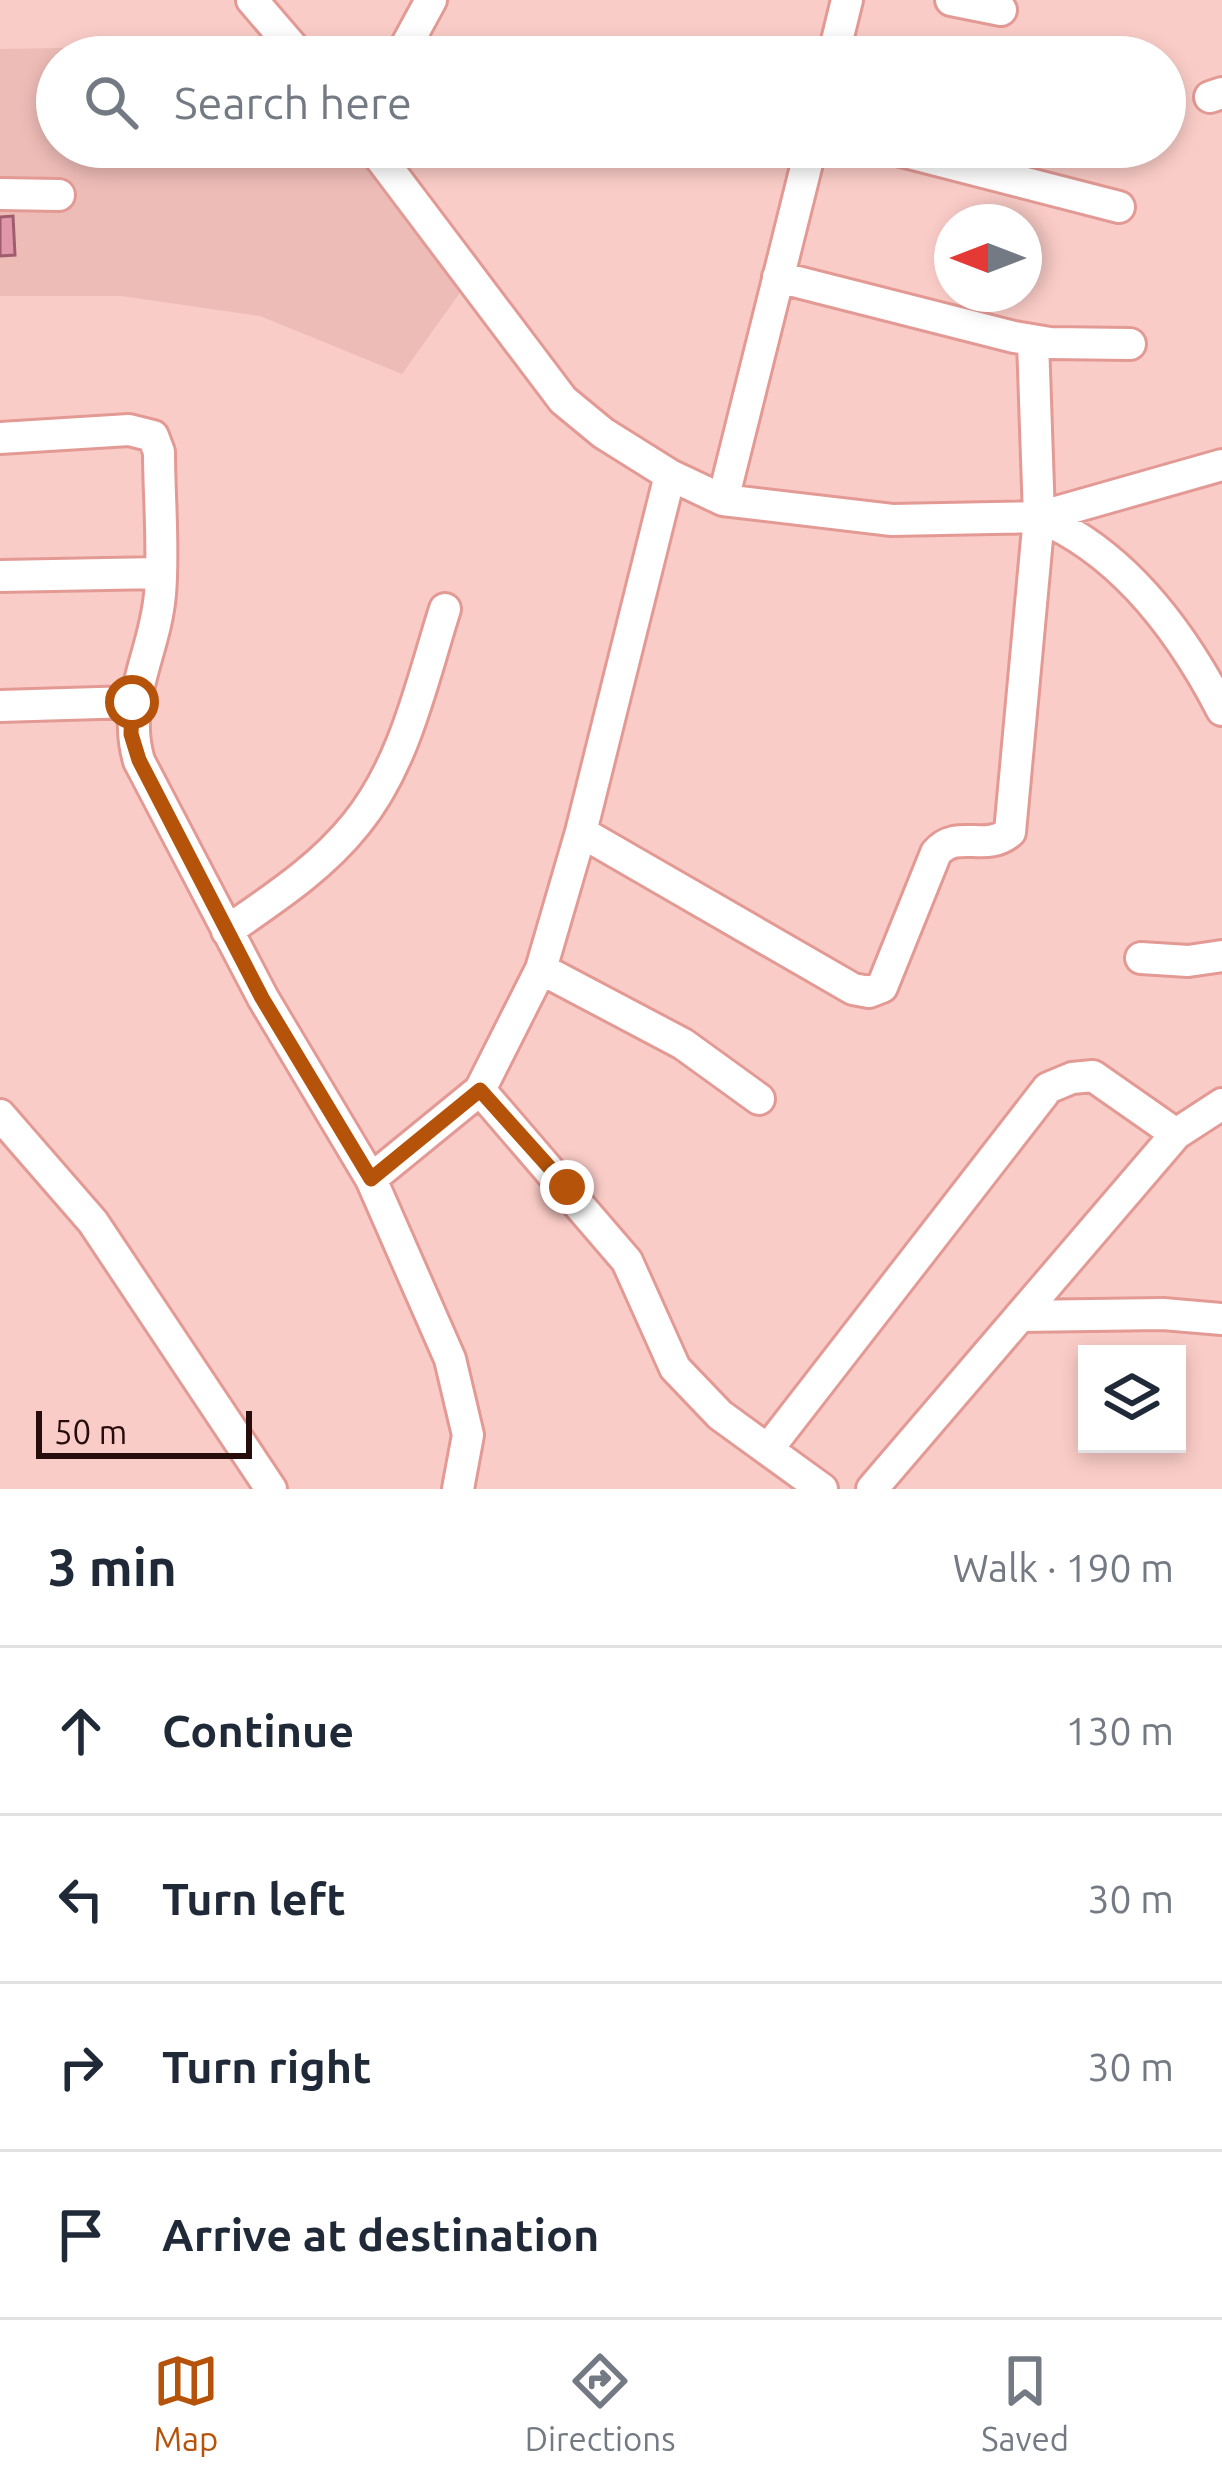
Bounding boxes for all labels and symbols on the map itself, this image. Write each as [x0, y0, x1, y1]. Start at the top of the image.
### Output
north arrow [934, 204, 1042, 312]
route start [105, 675, 159, 729]
route end [540, 1160, 594, 1214]
scale bar [36, 1405, 252, 1458]

